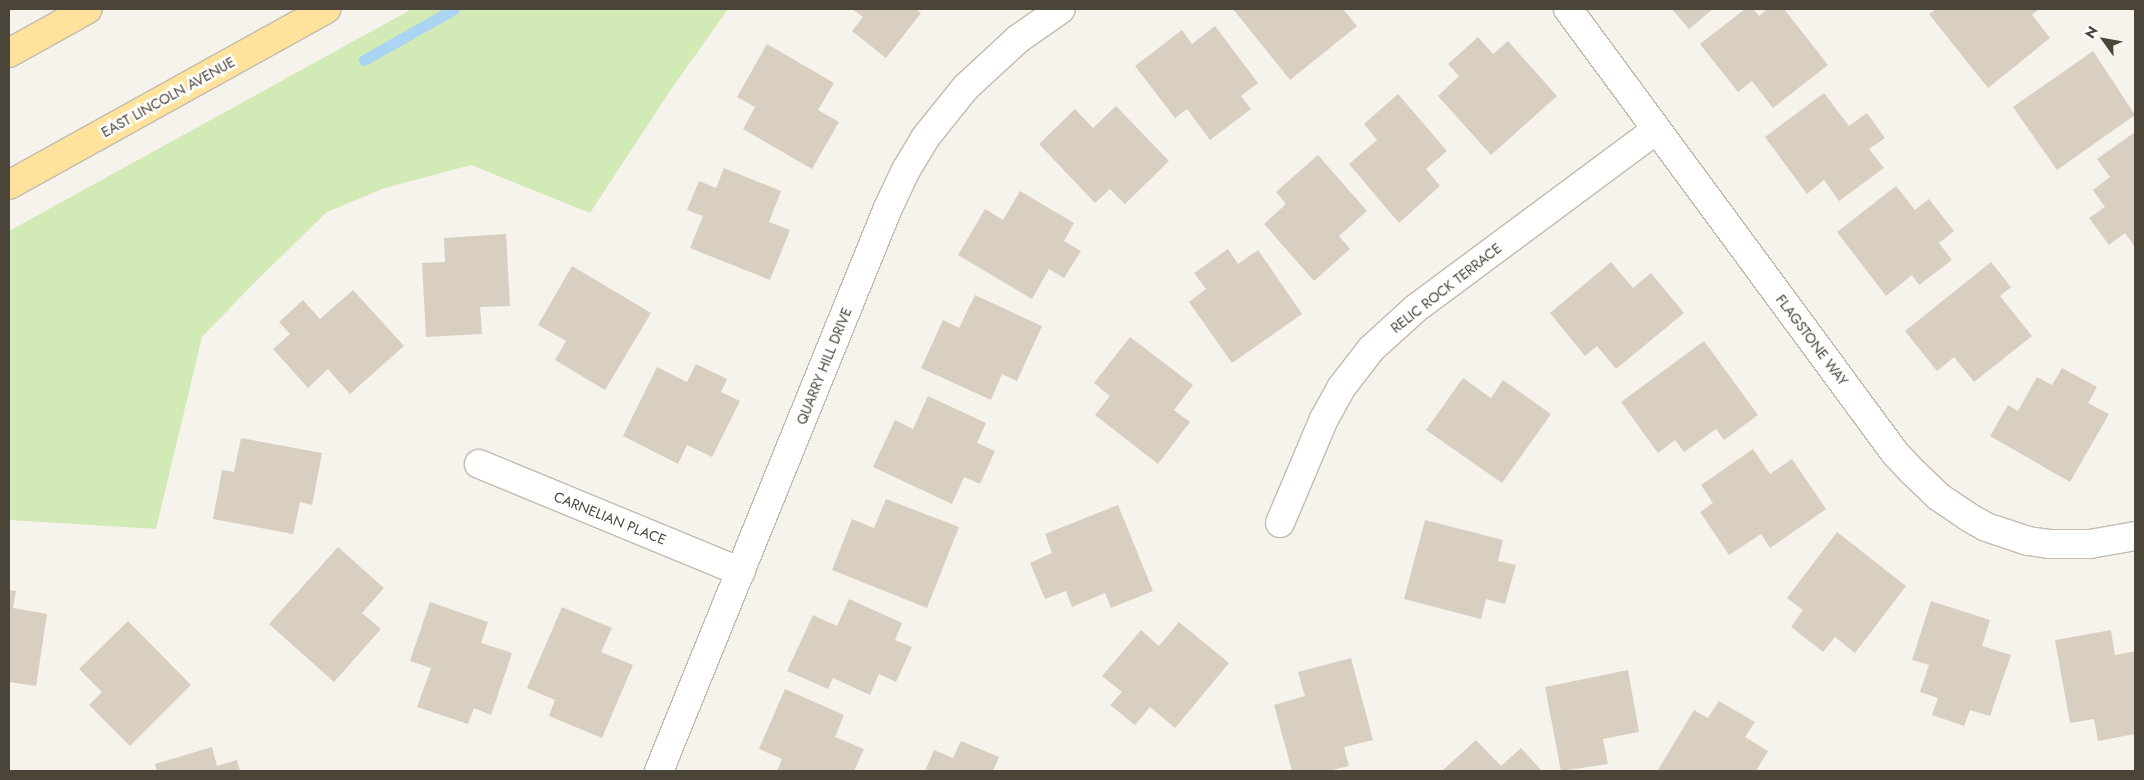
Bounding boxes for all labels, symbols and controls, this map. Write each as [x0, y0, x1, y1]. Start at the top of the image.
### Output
north arrow [2079, 15, 2129, 65]
text: N [2080, 22, 2103, 42]
street label: EAST LINCOLN AVENUE [98, 53, 238, 141]
street label: RELIC ROCK TERRACE [1387, 240, 1505, 336]
street label: FLAGSTONE WAY [1772, 291, 1852, 389]
street label: QUARRY HILL DRIVE [793, 305, 855, 427]
street label: CARNELIAN PLACE [551, 488, 669, 548]

